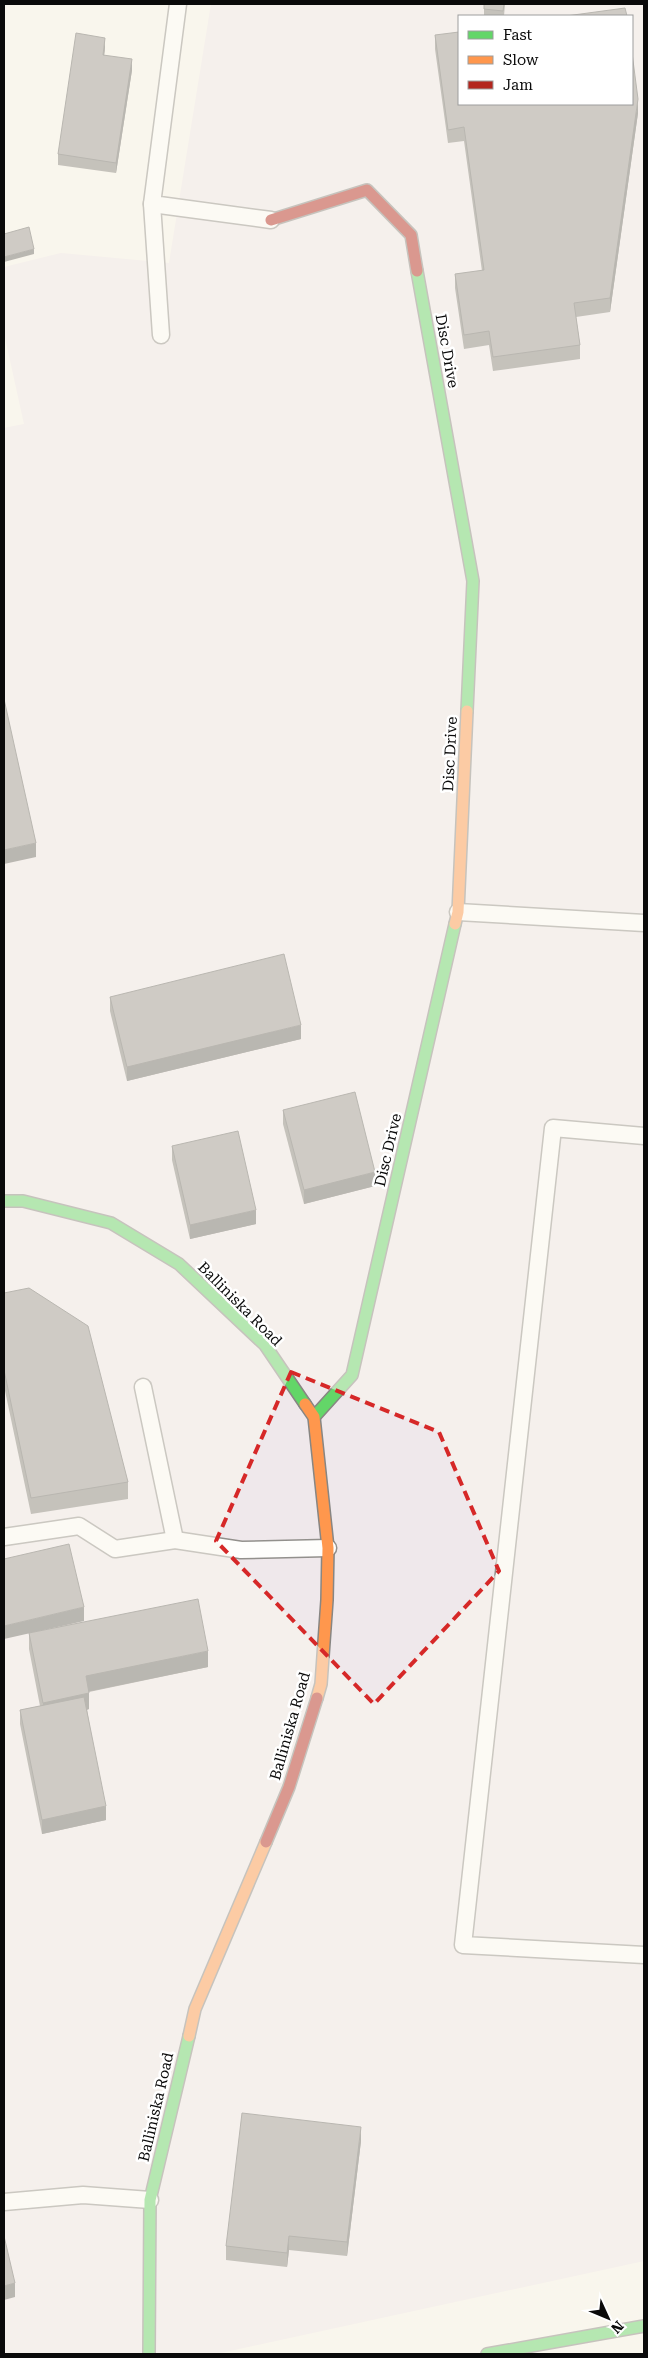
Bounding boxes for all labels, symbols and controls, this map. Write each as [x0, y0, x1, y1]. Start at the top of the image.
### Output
legend [458, 15, 633, 105]
text: Fast [503, 26, 533, 44]
text: Slow [503, 51, 539, 69]
text: Jam [503, 76, 533, 94]
street label: Disc Drive [432, 313, 462, 389]
street label: Disc Drive [439, 716, 461, 792]
street label: Disc Drive [371, 1112, 405, 1188]
street label: Balliniska Road [194, 1258, 286, 1350]
street label: Balliniska Road [266, 1670, 314, 1782]
street label: Balliniska Road [135, 2050, 177, 2163]
north arrow [583, 2293, 633, 2343]
text: N [608, 2318, 627, 2337]

